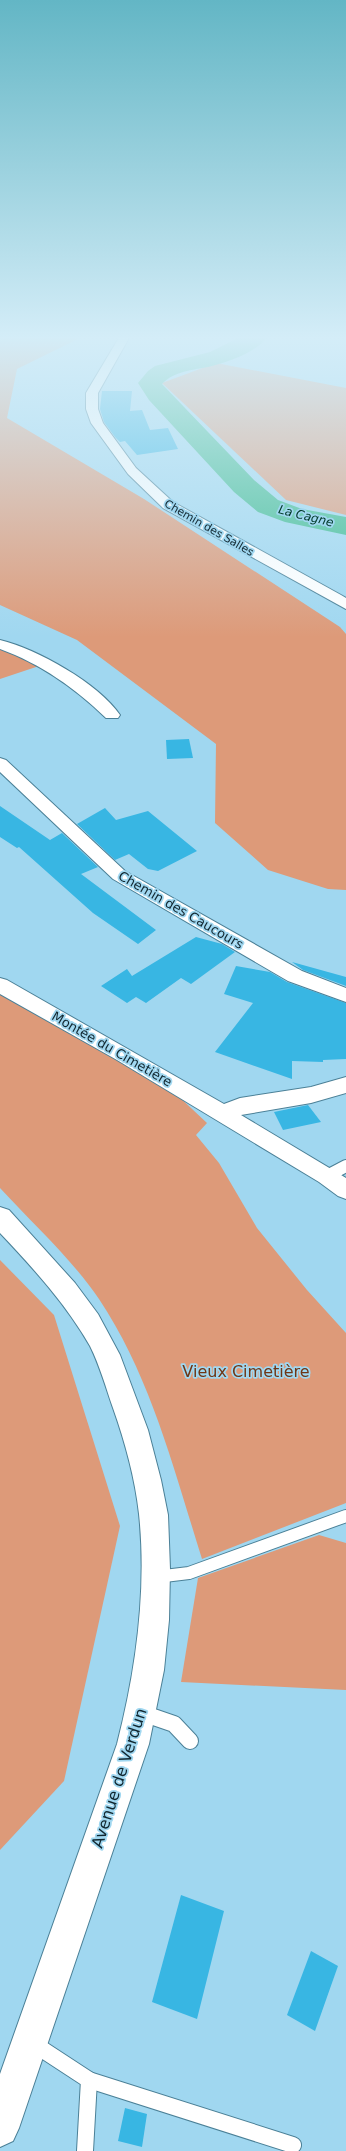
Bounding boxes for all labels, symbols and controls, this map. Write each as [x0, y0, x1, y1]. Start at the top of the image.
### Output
street label: Chemin des Salles [162, 497, 256, 559]
water label: La Cagne [277, 502, 335, 530]
street label: Chemin des Caucours [116, 868, 246, 952]
street label: Montée du Cimetière [49, 1008, 175, 1090]
park label: Vieux Cimetière [182, 1362, 310, 1381]
street label: Avenue de Verdun [87, 1706, 151, 1850]

